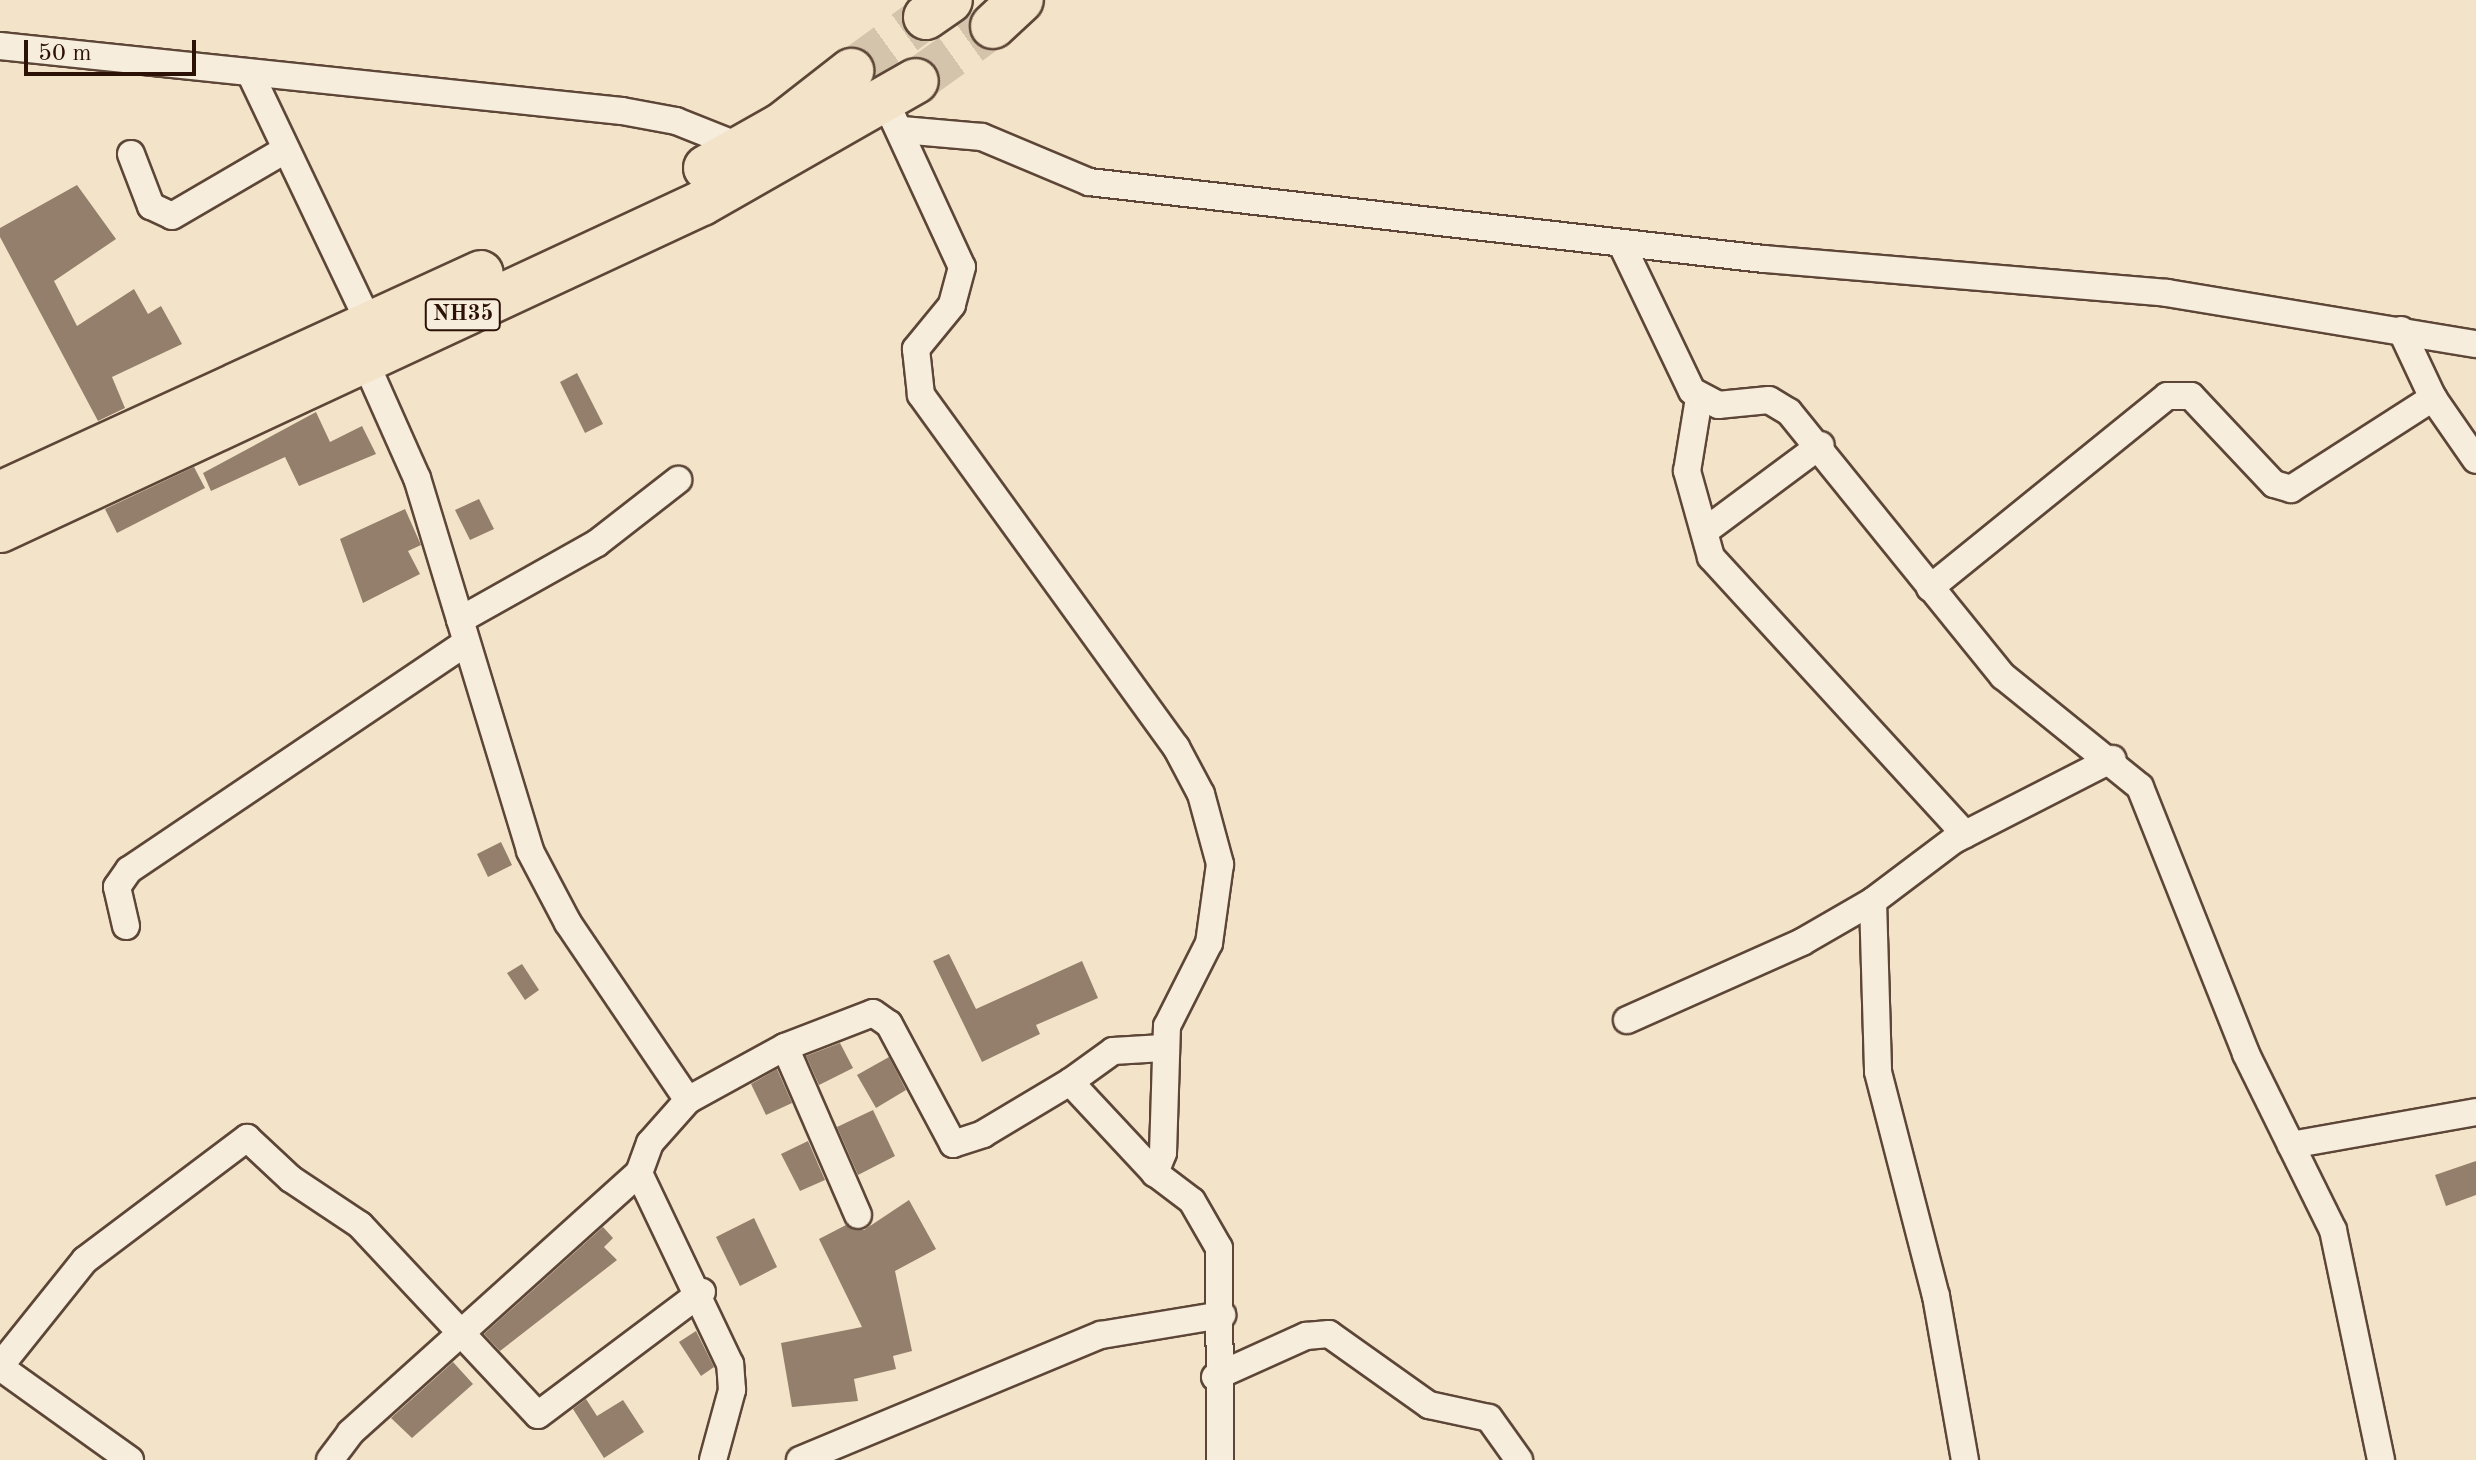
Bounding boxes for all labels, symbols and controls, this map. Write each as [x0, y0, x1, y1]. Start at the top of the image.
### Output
scale bar [28, 24, 200, 74]
text: 50 m [38, 42, 92, 66]
road number: NH35 [423, 297, 503, 333]

